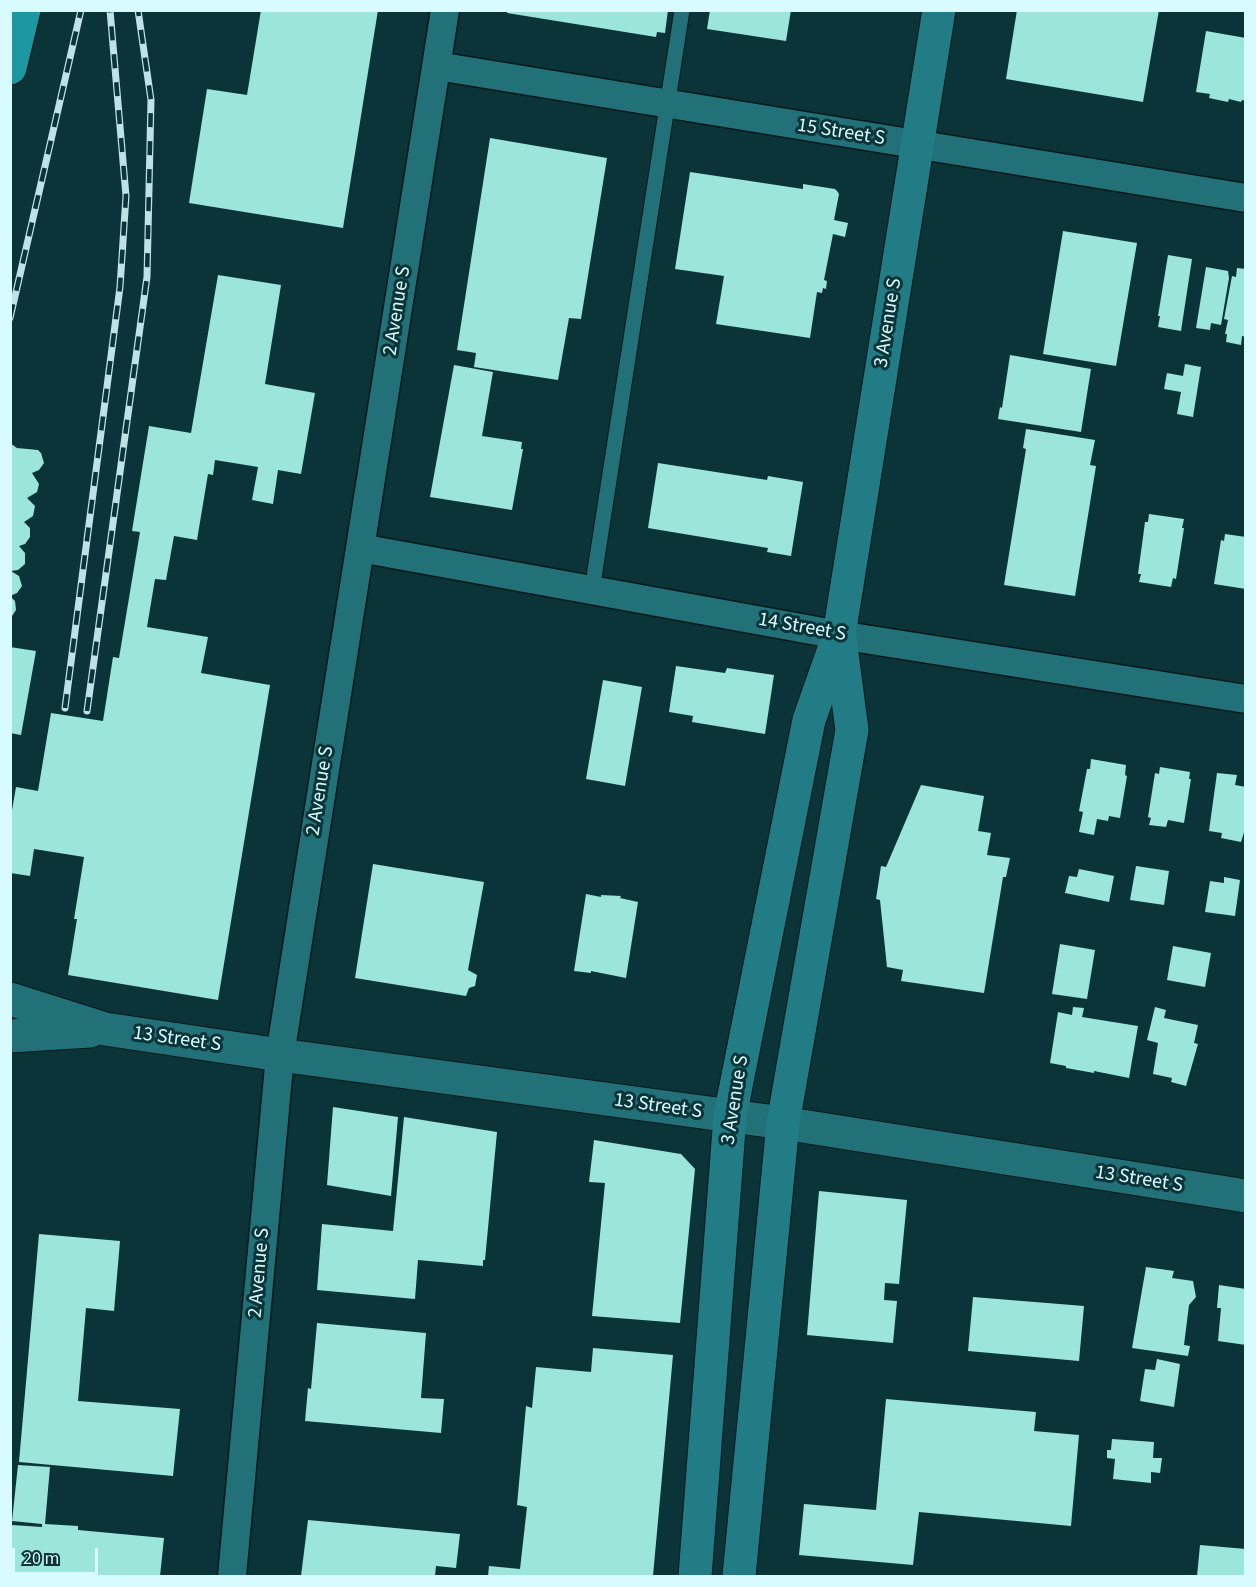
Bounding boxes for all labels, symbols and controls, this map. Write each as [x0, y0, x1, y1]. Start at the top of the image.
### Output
street label: 15 Street S [795, 114, 887, 152]
street label: 2 Avenue S [379, 265, 417, 357]
street label: 3 Avenue S [870, 277, 908, 369]
street label: 14 Street S [756, 608, 848, 648]
street label: 2 Avenue S [302, 745, 340, 837]
street label: 13 Street S [131, 1022, 223, 1058]
street label: 3 Avenue S [717, 1054, 755, 1146]
street label: 13 Street S [612, 1089, 704, 1125]
street label: 13 Street S [1093, 1161, 1185, 1199]
street label: 2 Avenue S [244, 1227, 276, 1319]
scale bar [15, 1536, 100, 1574]
text: 20 m [23, 1546, 59, 1571]

